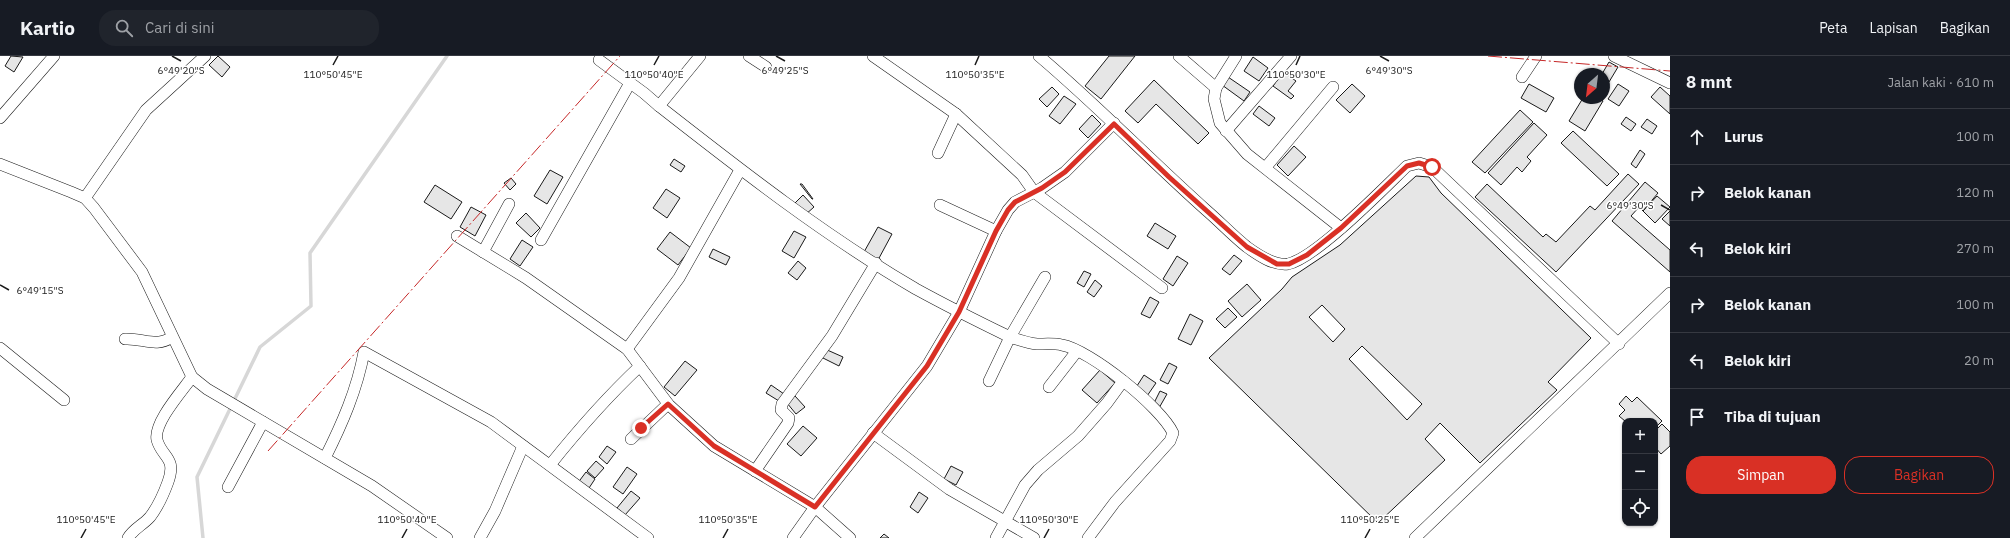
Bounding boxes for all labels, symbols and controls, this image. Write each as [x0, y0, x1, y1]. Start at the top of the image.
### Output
search box [99, 10, 379, 46]
text: Kartio [20, 16, 75, 40]
icon: search [113, 17, 135, 39]
text: Cari di sini [145, 18, 214, 37]
text: Peta [1819, 19, 1847, 37]
text: Lapisan [1869, 19, 1918, 37]
text: Bagikan [1940, 19, 1990, 37]
text: 6°49'20"S [157, 64, 205, 77]
text: 6°49'25"S [761, 64, 809, 77]
text: 6°49'30"S [1365, 64, 1413, 77]
text: 110°50'45"E [303, 68, 363, 81]
text: 110°50'40"E [624, 68, 684, 81]
text: 110°50'35"E [945, 68, 1005, 81]
text: 110°50'30"E [1266, 68, 1326, 81]
north arrow [1574, 68, 1610, 104]
text: 8 mnt [1686, 71, 1732, 93]
text: Jalan kaki · 610 m [1887, 74, 1994, 91]
icon: ahead [1686, 126, 1708, 148]
text: Lurus [1724, 127, 1763, 146]
text: 100 m [1956, 128, 1994, 145]
route start [1423, 158, 1441, 176]
icon: right [1686, 182, 1708, 204]
text: Belok kanan [1724, 183, 1811, 202]
text: 120 m [1956, 184, 1994, 201]
text: 6°49'30"S [1606, 199, 1654, 212]
icon: left [1686, 238, 1708, 260]
text: Belok kiri [1724, 239, 1791, 258]
text: 270 m [1956, 240, 1994, 257]
text: 6°49'15"S [16, 284, 64, 297]
icon: right [1686, 294, 1708, 316]
text: Belok kanan [1724, 295, 1811, 314]
text: 100 m [1956, 296, 1994, 313]
icon: left [1686, 350, 1708, 372]
text: Belok kiri [1724, 351, 1791, 370]
text: 20 m [1964, 352, 1994, 369]
icon: arrive [1686, 406, 1708, 428]
text: Tiba di tujuan [1724, 407, 1821, 426]
map controls [1622, 418, 1658, 526]
button: + [1622, 418, 1658, 454]
route end [632, 419, 650, 437]
button: − [1622, 454, 1658, 490]
button: Simpan [1686, 456, 1836, 494]
button: Bagikan [1844, 456, 1994, 494]
button: locate [1622, 490, 1658, 526]
text: 110°50'45"E [56, 513, 116, 526]
text: 110°50'40"E [377, 513, 437, 526]
text: 110°50'35"E [698, 513, 758, 526]
text: 110°50'30"E [1019, 513, 1079, 526]
text: 110°50'25"E [1340, 513, 1400, 526]

